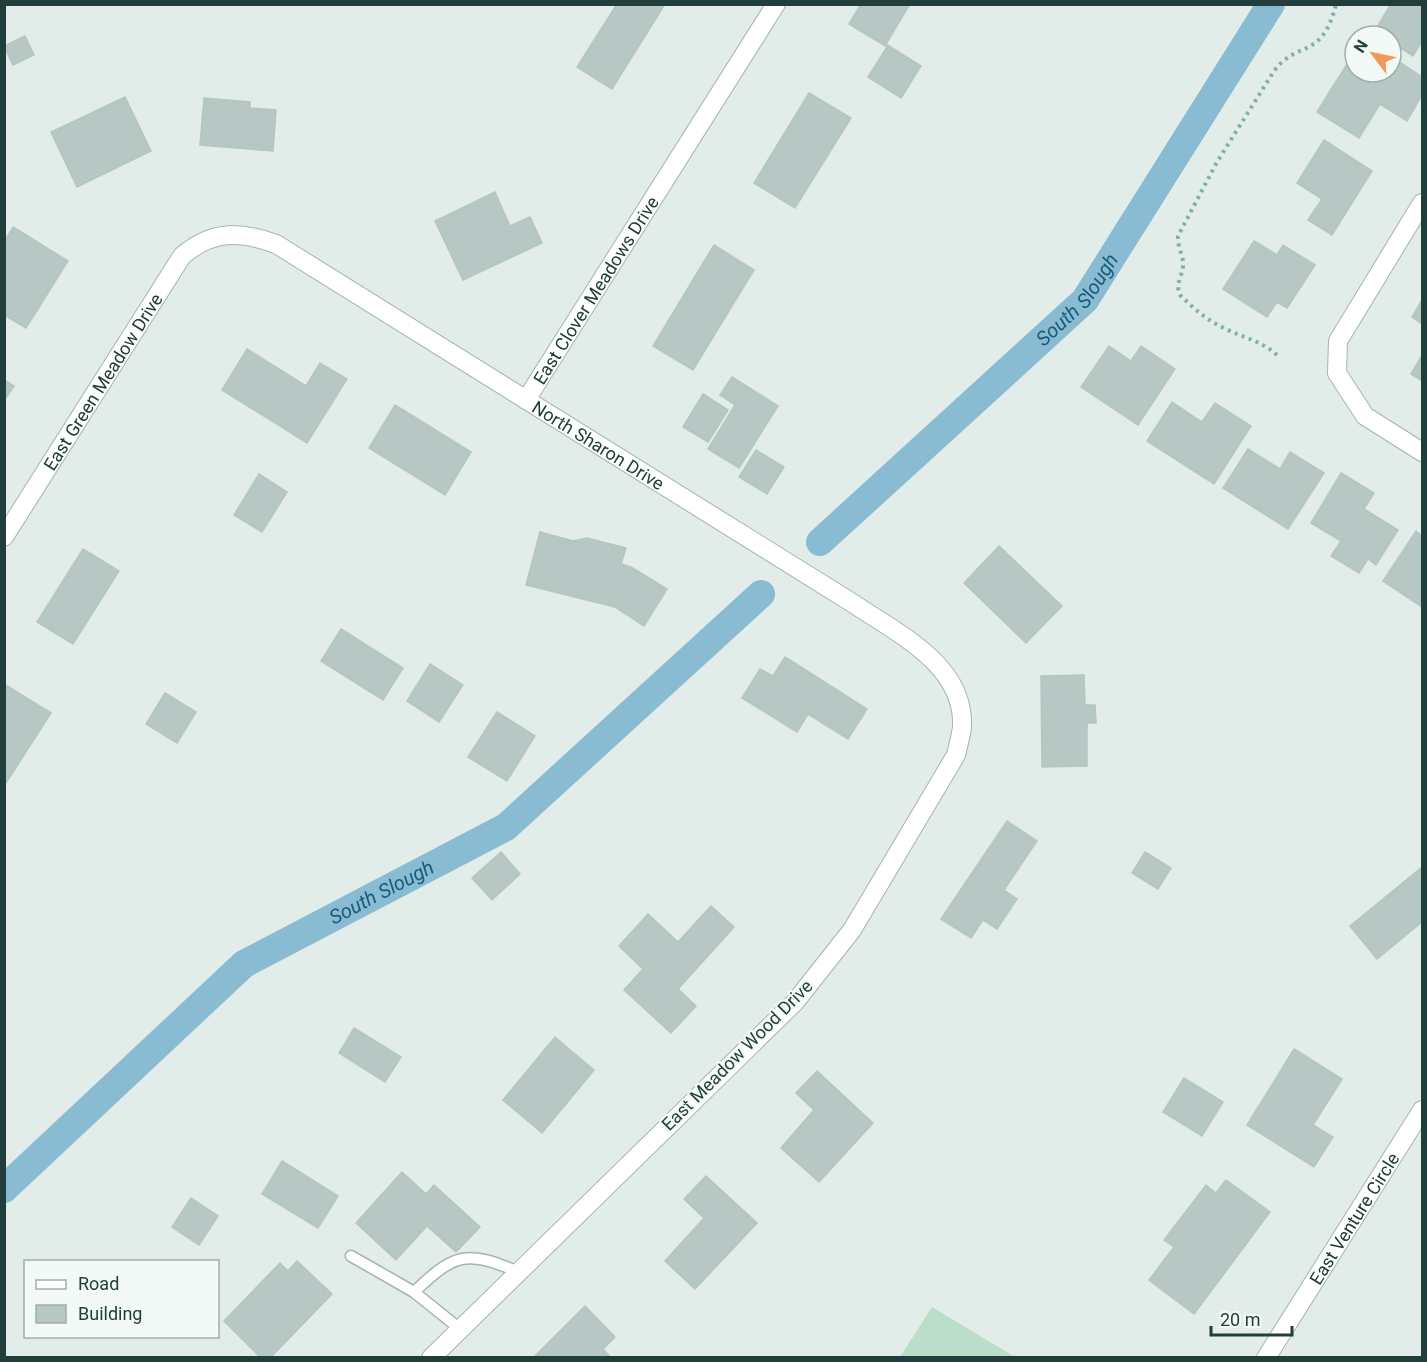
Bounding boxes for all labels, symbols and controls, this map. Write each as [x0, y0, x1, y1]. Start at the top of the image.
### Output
north arrow [1343, 24, 1403, 84]
text: N [1350, 36, 1372, 56]
street label: East Clover Meadows Drive [528, 192, 662, 388]
water label: South Slough [1031, 249, 1123, 351]
street label: East Green Meadow Drive [39, 289, 166, 474]
street label: North Sharon Drive [529, 396, 668, 494]
water label: South Slough [325, 855, 438, 929]
street label: East Meadow Wood Drive [657, 975, 817, 1135]
street label: East Venture Circle [1305, 1149, 1403, 1288]
legend [24, 1260, 219, 1338]
text: Road [78, 1273, 119, 1294]
scale bar [1211, 1299, 1292, 1337]
text: Building [78, 1303, 142, 1324]
text: 20 m [1220, 1309, 1260, 1330]

